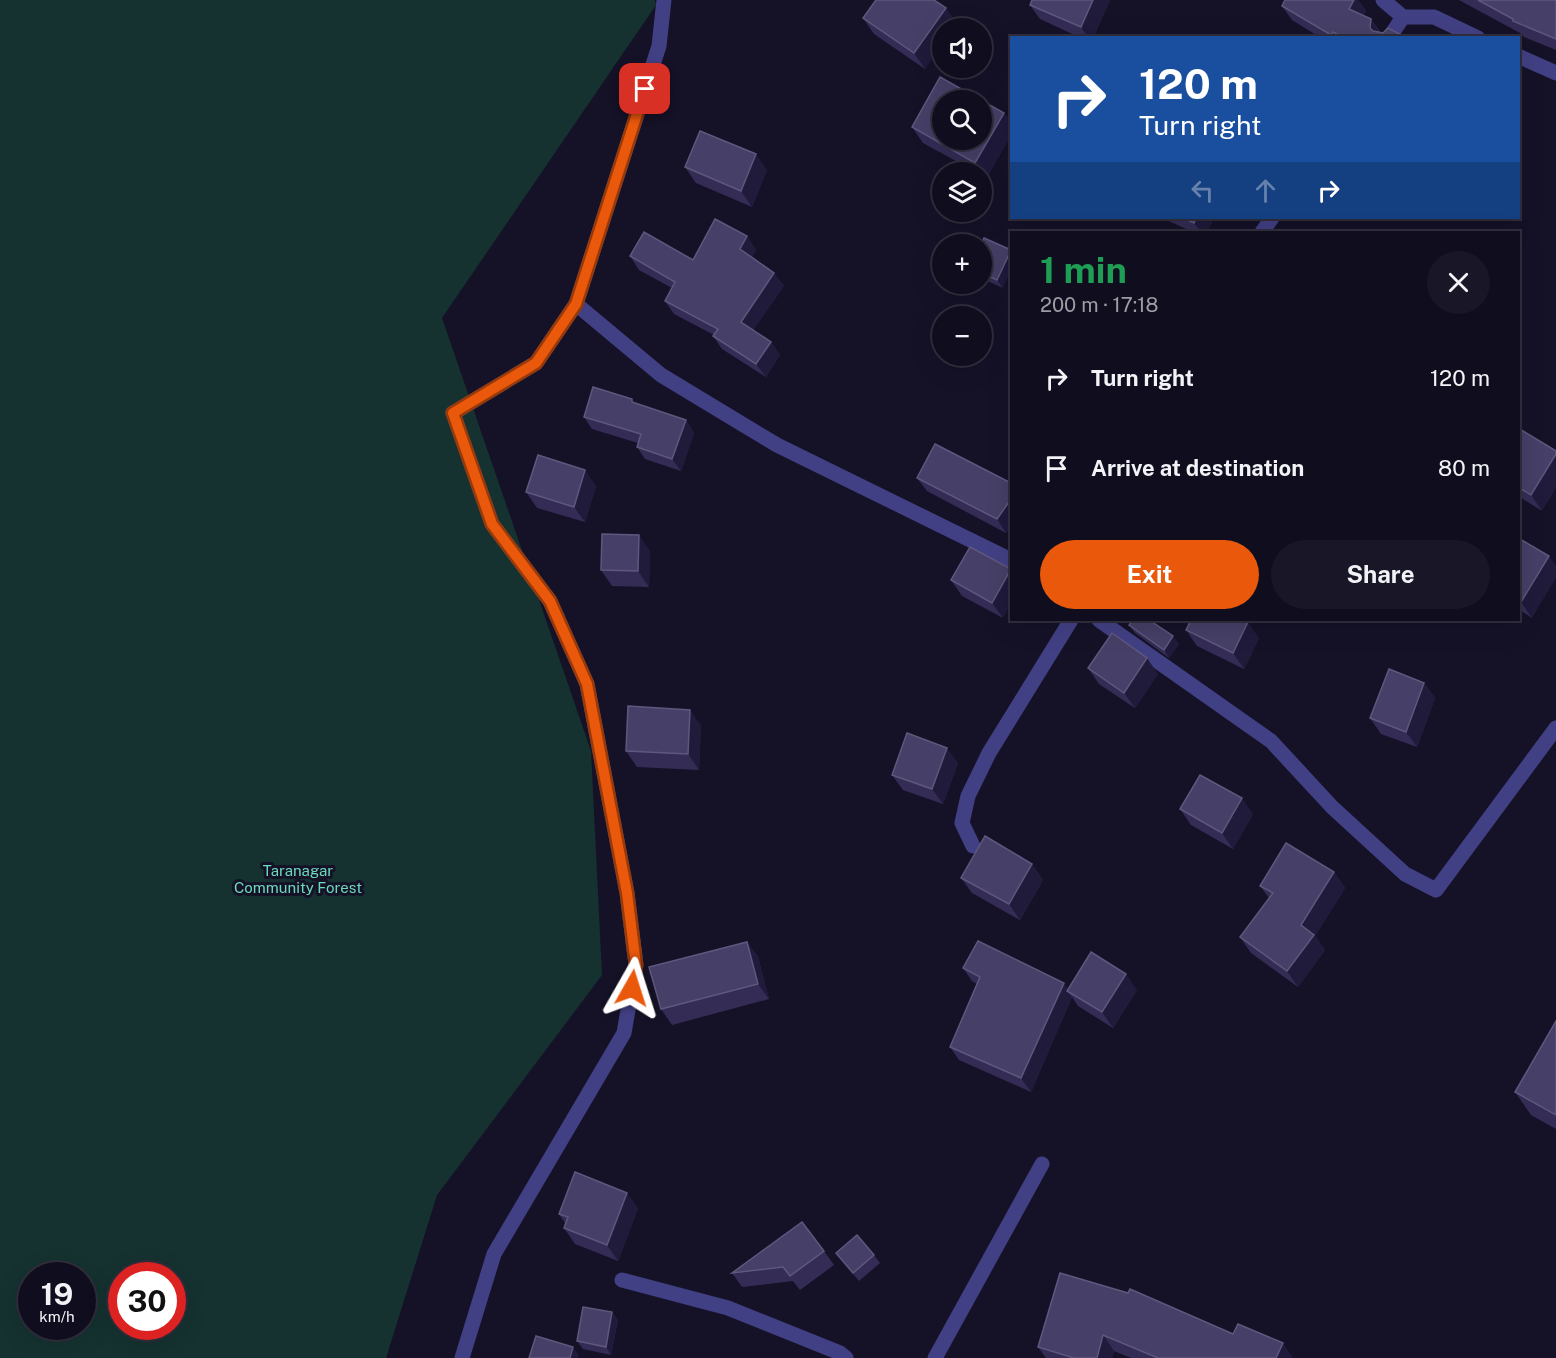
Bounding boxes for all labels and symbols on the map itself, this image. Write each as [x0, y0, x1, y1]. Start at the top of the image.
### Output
pin [619, 63, 670, 114]
park label: Taranagar Community Forest [234, 862, 362, 896]
position arrow [600, 956, 664, 1020]
speed limit sign: 30 [108, 1262, 186, 1340]

